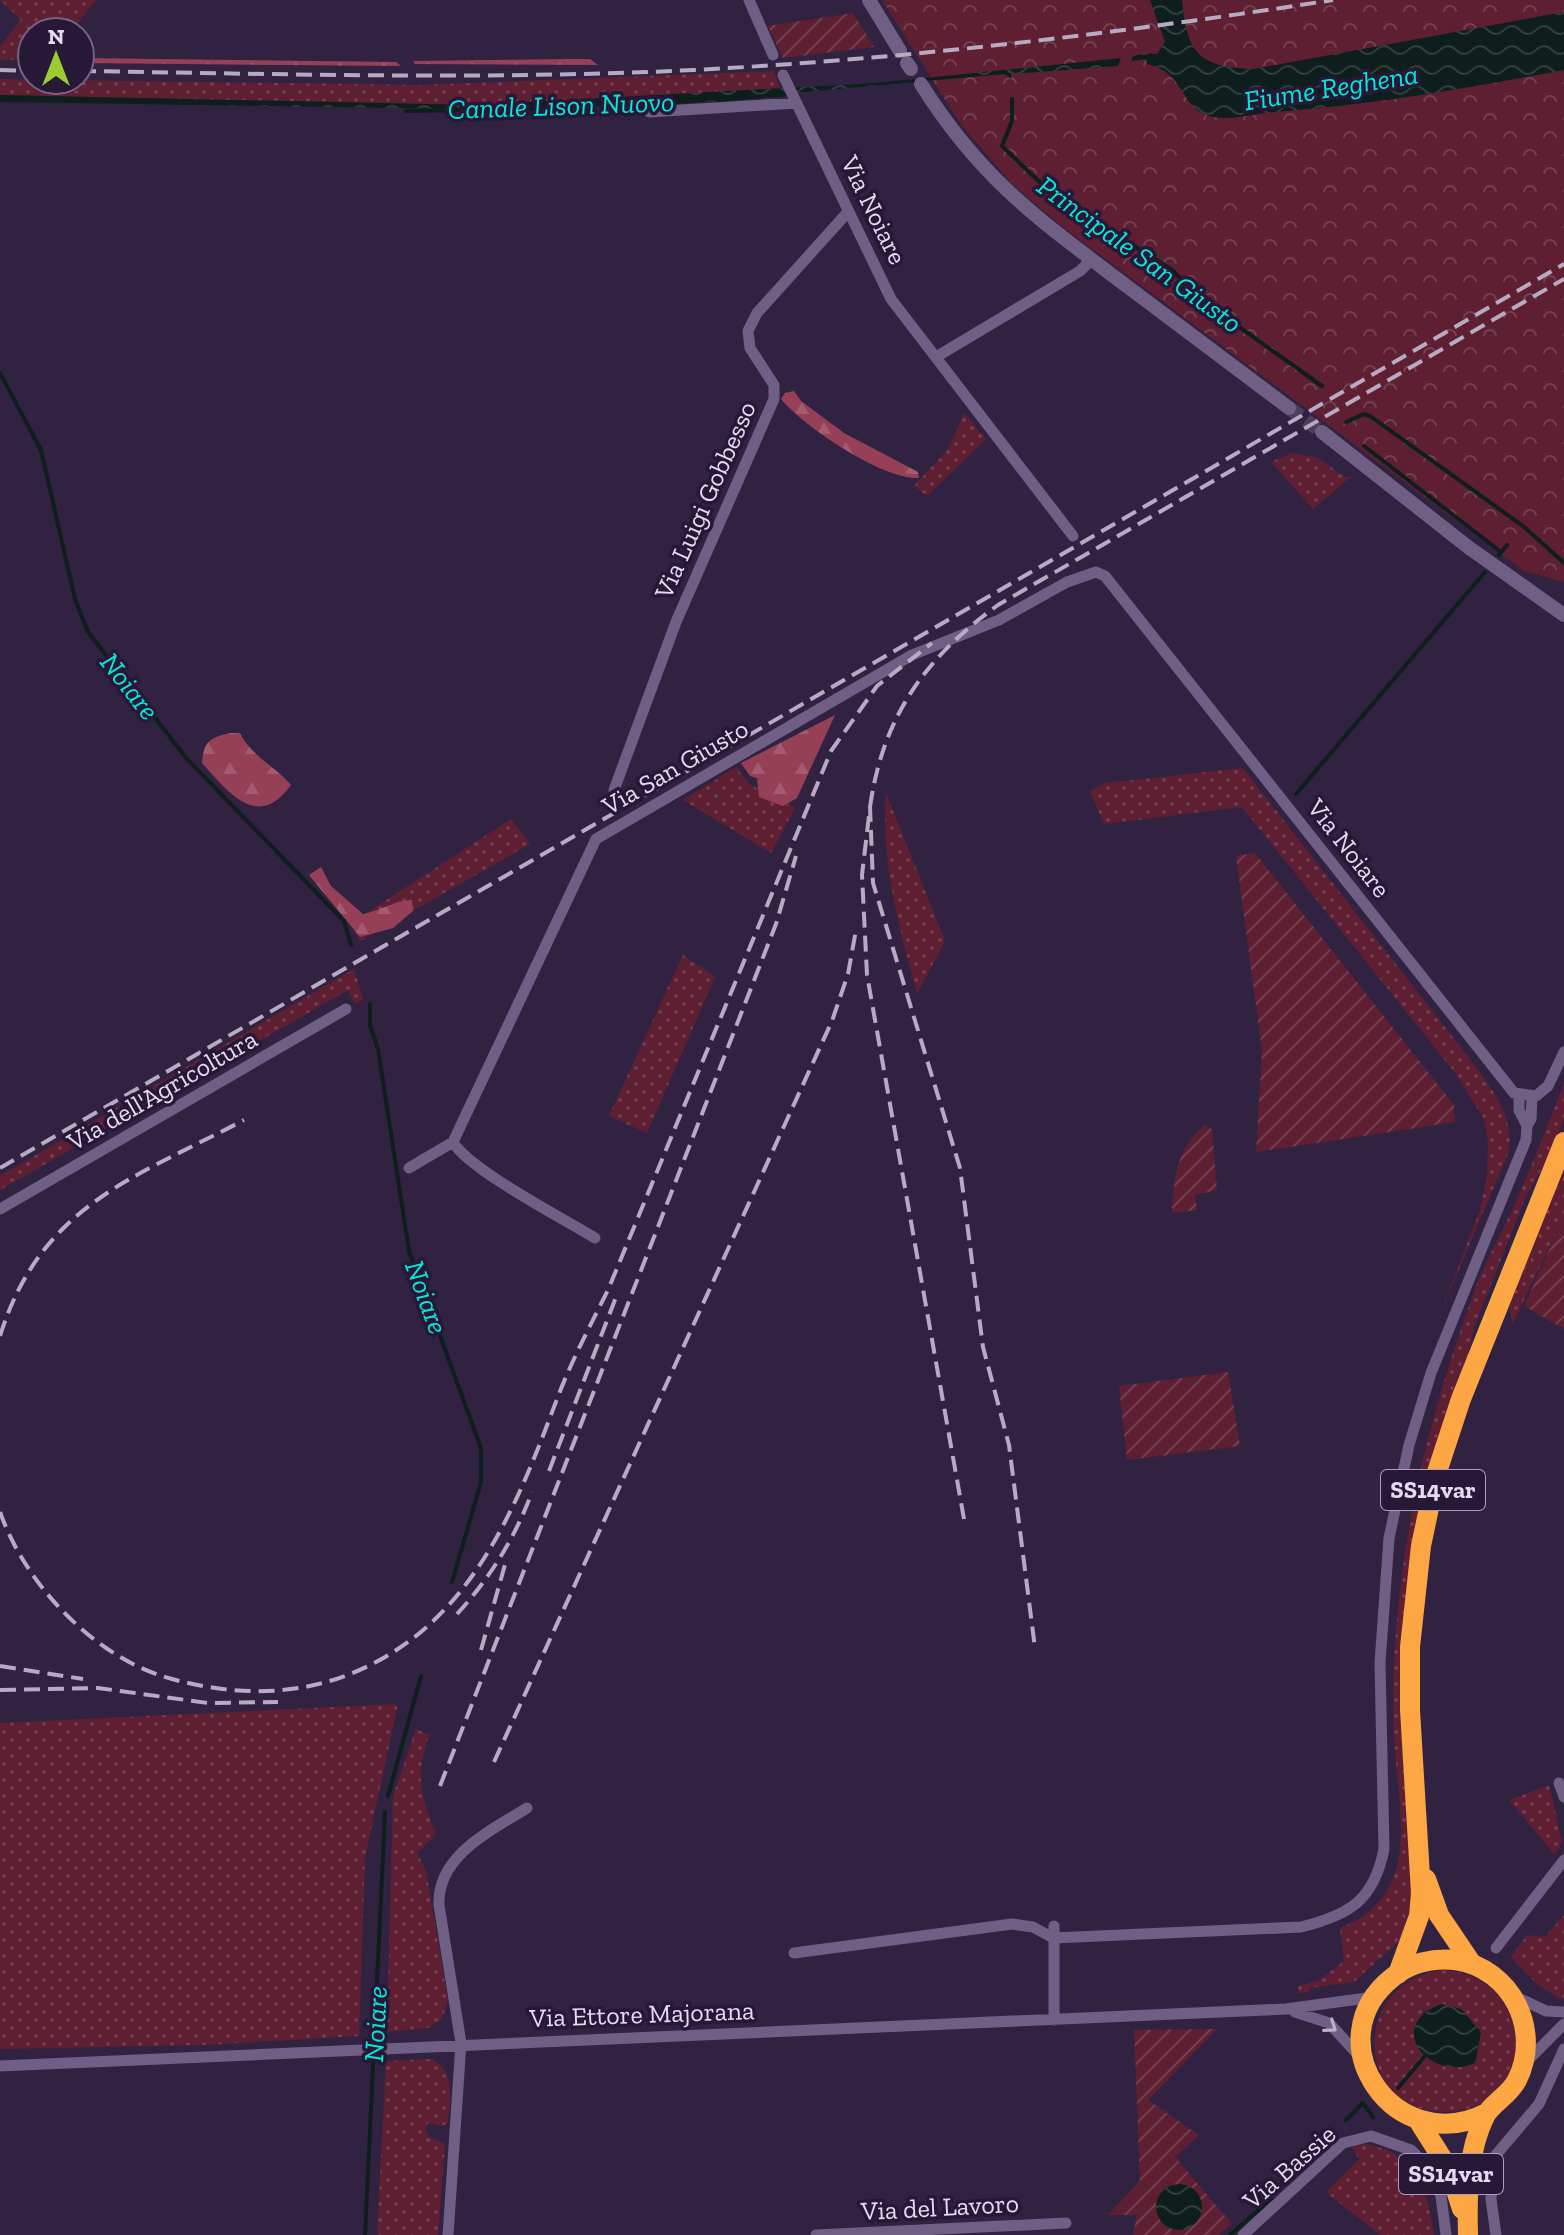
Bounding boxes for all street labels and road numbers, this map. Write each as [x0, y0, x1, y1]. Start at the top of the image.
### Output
street label: Via Noiare [834, 150, 914, 270]
street label: Via Luigi Gobbesso [647, 396, 763, 605]
street label: Via San Giusto [595, 712, 754, 822]
street label: Via Noiare [1300, 791, 1398, 904]
street label: Via dell'Agricoltura [60, 1022, 263, 1158]
road number: SS14var [1381, 1470, 1485, 1510]
street label: Via Ettore Majorana [528, 1994, 755, 2034]
street label: Via Bassie [1235, 2118, 1342, 2217]
road number: SS14var [1399, 2154, 1503, 2194]
street label: Via del Lavoro [859, 2187, 1020, 2227]

